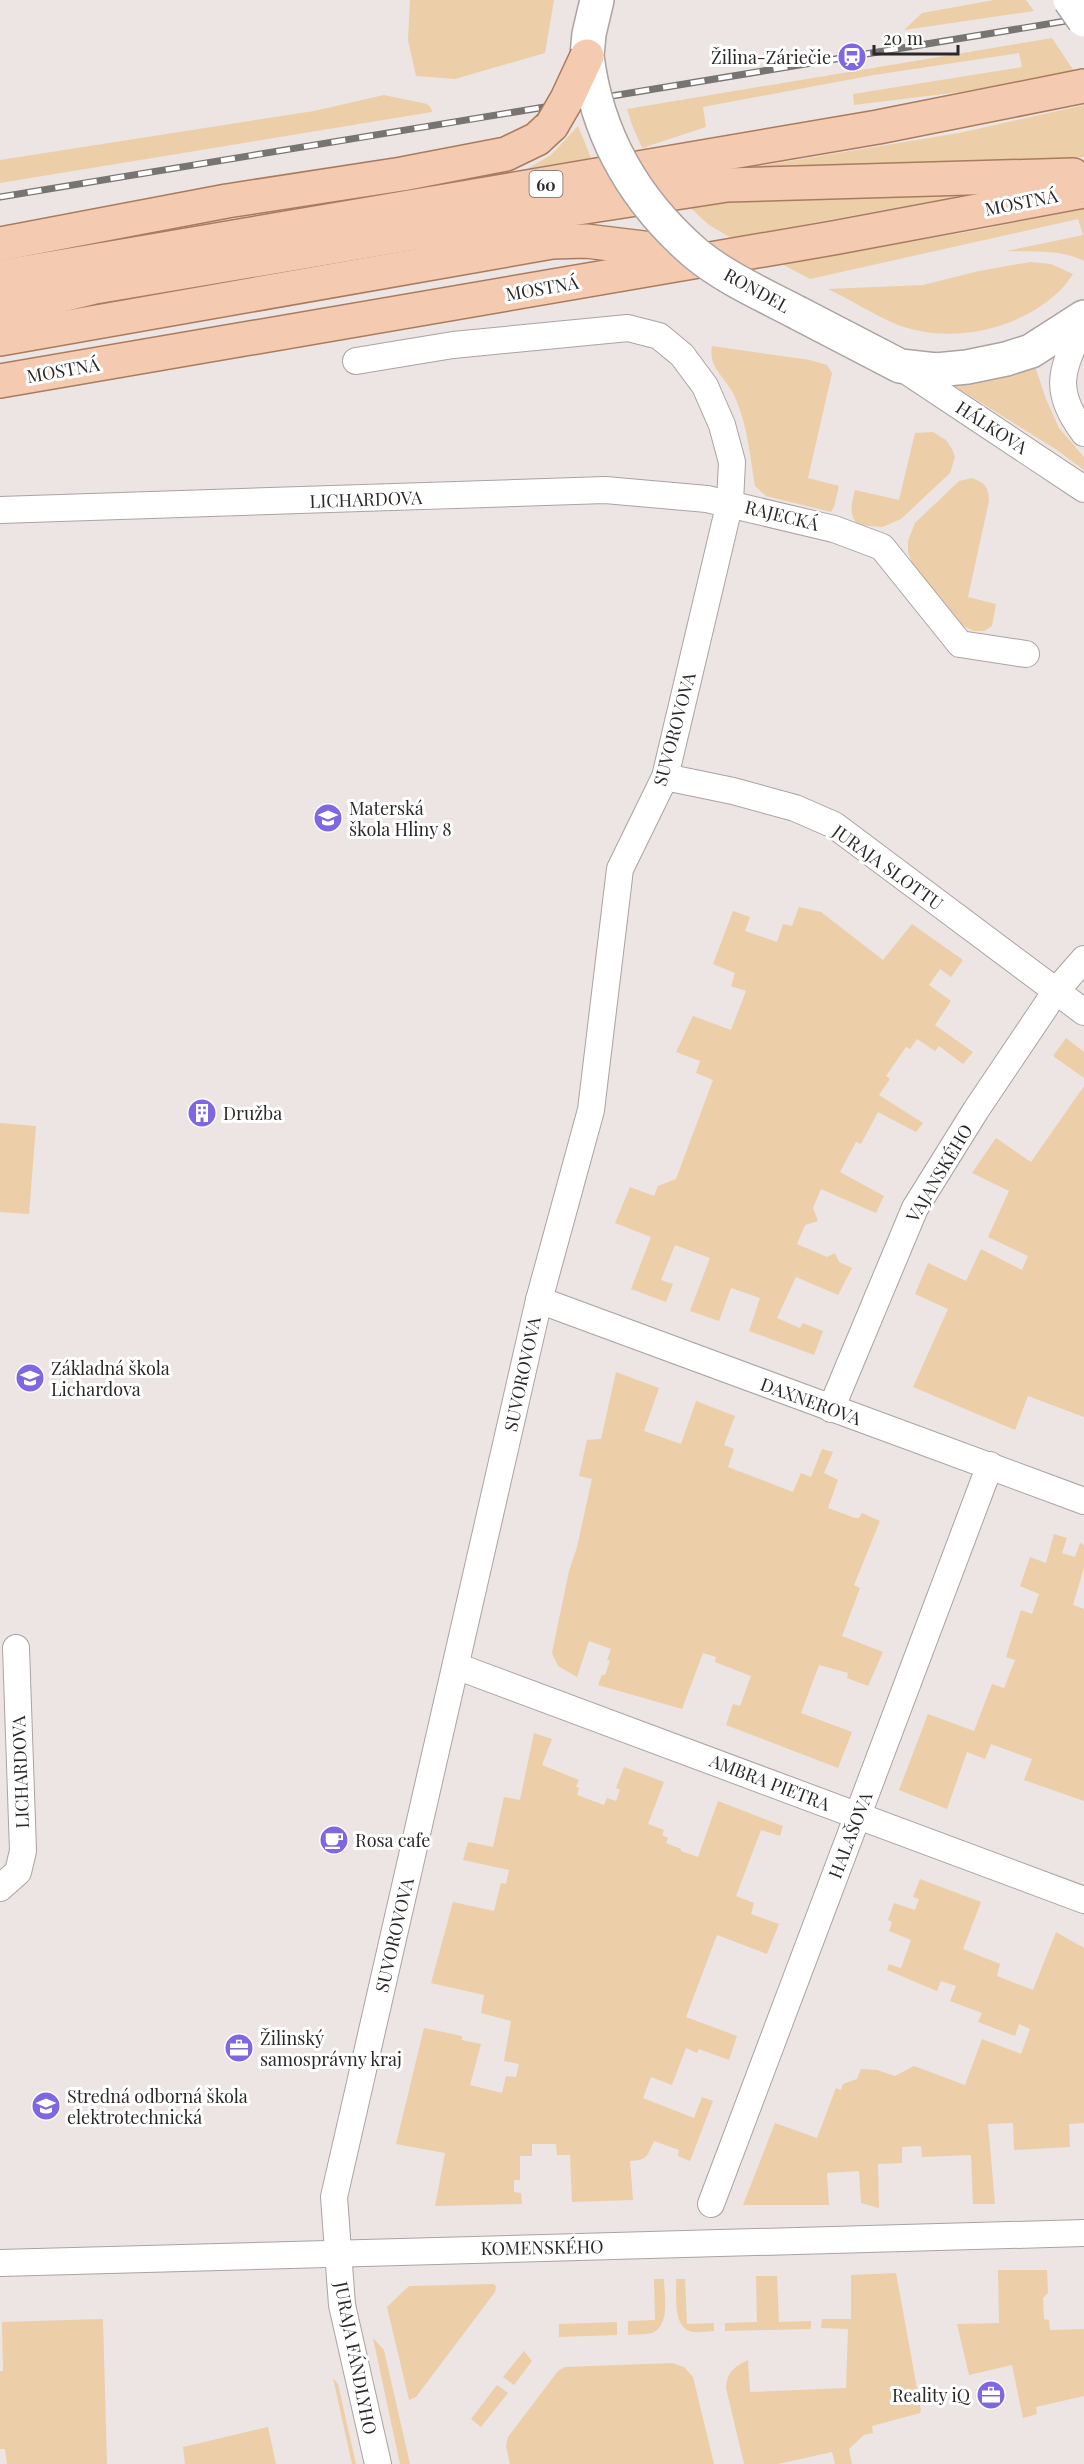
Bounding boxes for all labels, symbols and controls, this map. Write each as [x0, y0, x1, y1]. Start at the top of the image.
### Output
scale bar [874, 18, 958, 56]
text: 20 m [883, 26, 923, 50]
station icon: Žilina-Záriečie [836, 41, 868, 73]
place label: Žilina-Záriečie [711, 45, 831, 69]
road number: 60 [530, 171, 562, 197]
street label: MOSTNÁ [983, 183, 1060, 221]
street label: RONDEL [720, 262, 795, 318]
street label: MOSTNÁ [504, 270, 581, 306]
street label: MOSTNÁ [25, 352, 102, 388]
street label: HÁLKOVA [952, 395, 1033, 459]
street label: LICHARDOVA [309, 485, 423, 513]
street label: RAJECKÁ [743, 494, 822, 536]
street label: SUVOROVOVA [647, 669, 701, 788]
place label: Materská škola Hliny 8 [349, 796, 452, 841]
school or university icon: Materská škola Hliny 8 [312, 802, 344, 834]
street label: JURAJA SLOTTU [827, 818, 948, 915]
building icon: Družba [186, 1097, 218, 1129]
place label: Družba [223, 1101, 282, 1125]
street label: VAJANSKÉHO [900, 1120, 978, 1227]
street label: SUVOROVOVA [498, 1314, 546, 1434]
place label: Základná škola Lichardova [51, 1356, 170, 1401]
school or university icon: Základná škola Lichardova [14, 1362, 46, 1394]
street label: DAXNEROVA [757, 1372, 865, 1431]
street label: LICHARDOVA [6, 1715, 34, 1829]
street label: AMBRA PIETRA [705, 1748, 834, 1816]
street label: HALAŠOVA [823, 1788, 878, 1882]
cafe icon: Rosa cafe [318, 1824, 350, 1856]
place label: Rosa cafe [355, 1828, 430, 1852]
street label: SUVOROVOVA [369, 1875, 419, 1995]
place label: Žilinský samosprávny kraj [260, 2026, 402, 2071]
office icon: Žilinský samosprávny kraj [223, 2032, 255, 2064]
place label: Stredná odborná škola elektrotechnická [67, 2084, 248, 2129]
school or university icon: Stredná odborná škola elektrotechnická [30, 2090, 62, 2122]
street label: KOMENSKÉHO [480, 2234, 604, 2260]
street label: JURAJA FÁNDLYHO [329, 2278, 383, 2437]
office icon: Reality iQ [975, 2379, 1007, 2411]
place label: Reality iQ [892, 2383, 971, 2407]

